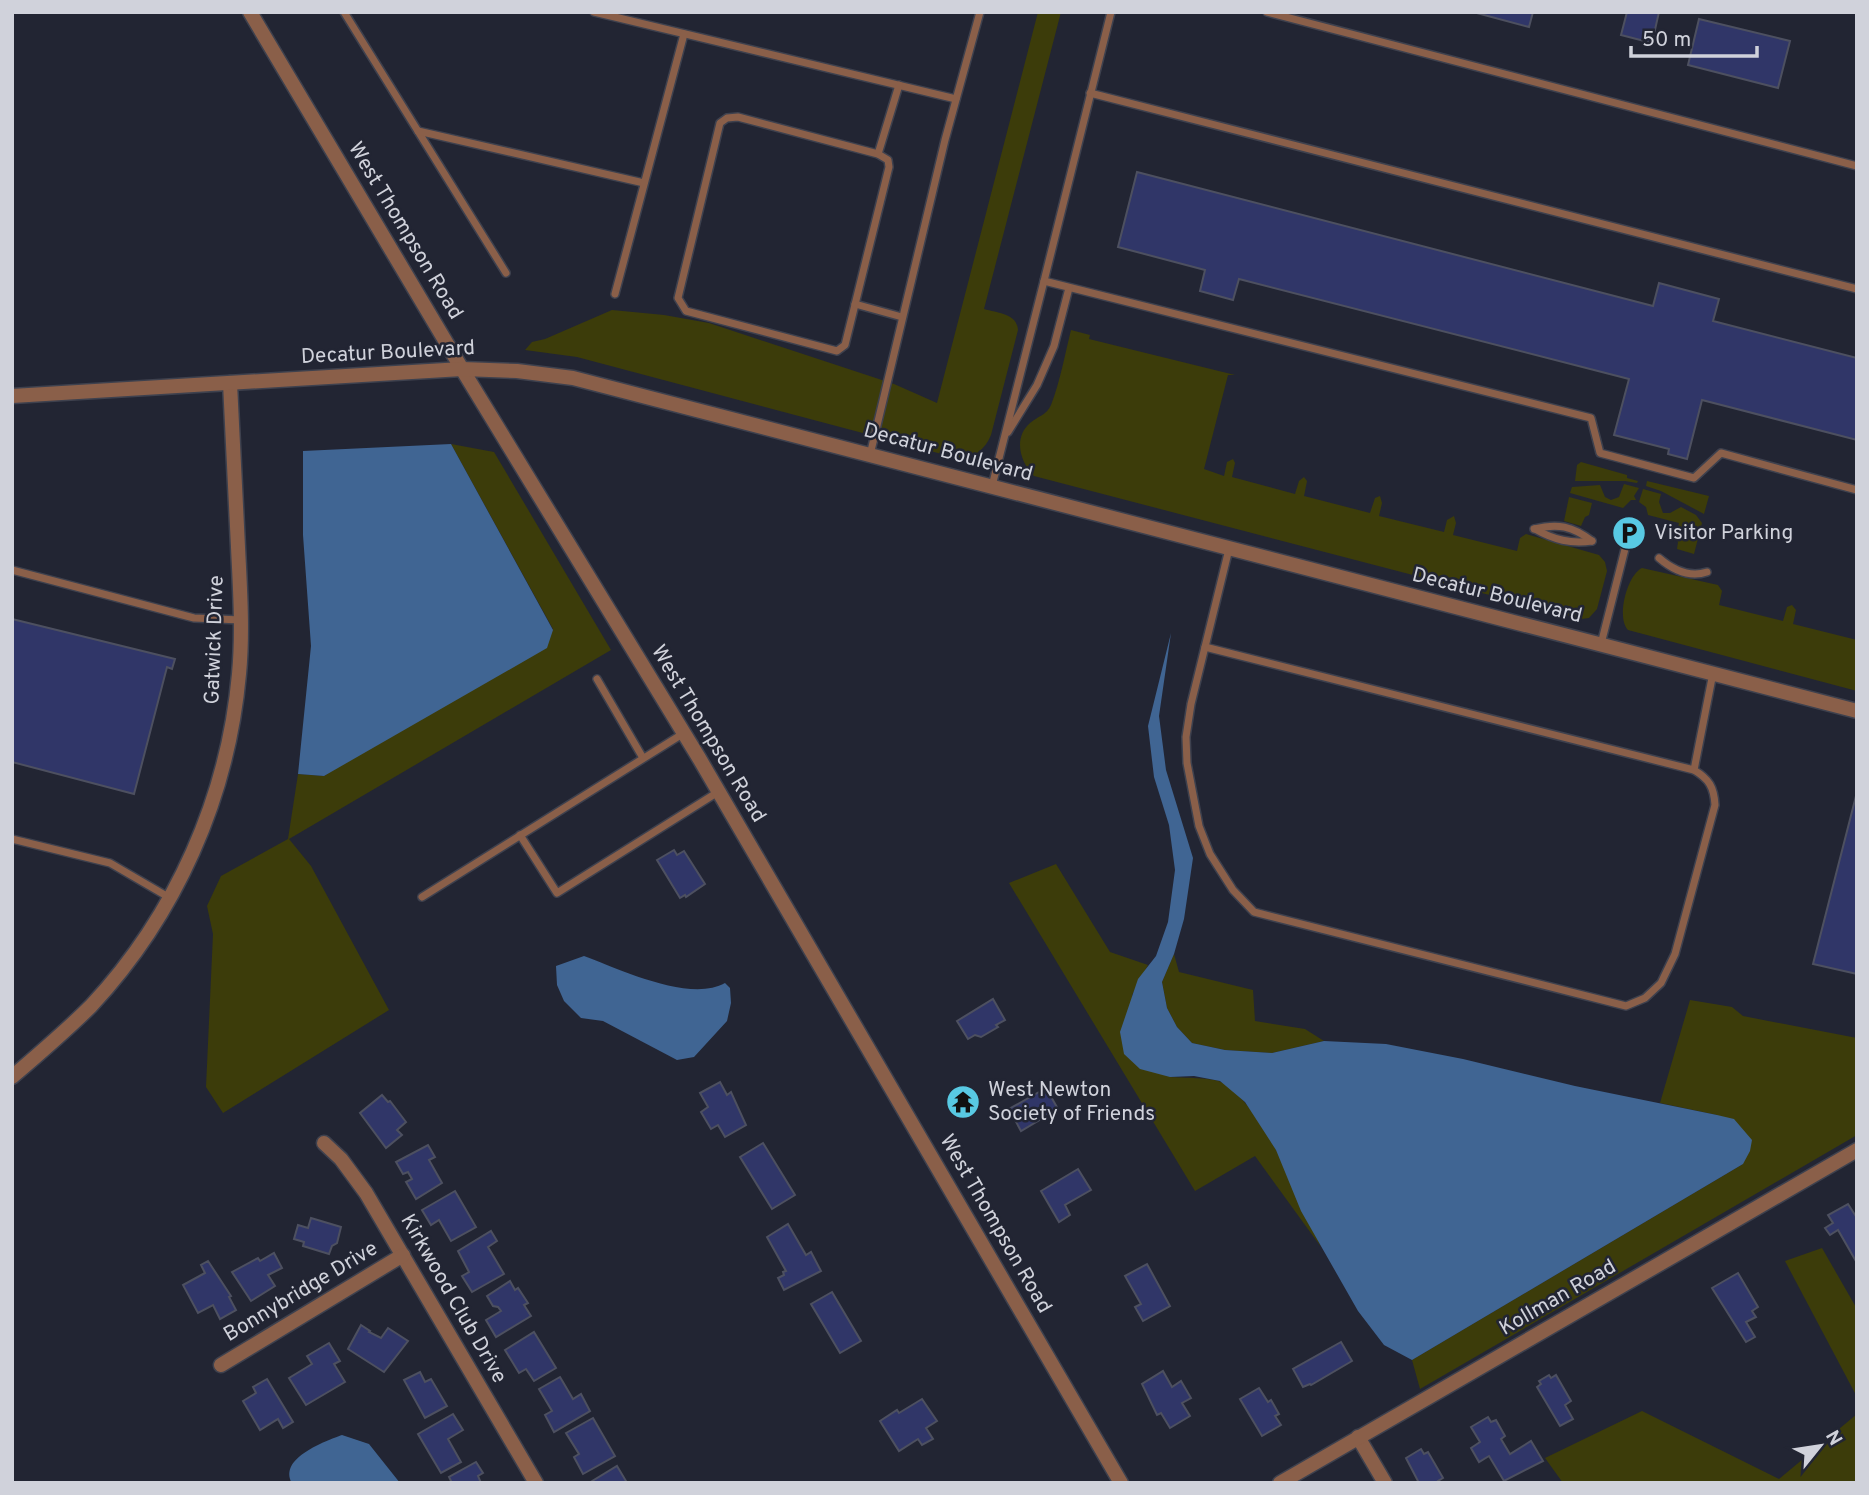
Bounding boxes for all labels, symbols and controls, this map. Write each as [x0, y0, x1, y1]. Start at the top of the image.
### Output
scale bar [1631, 14, 1757, 58]
text: 50 m [1642, 27, 1691, 54]
street label: West Thompson Road [341, 137, 469, 325]
street label: Decatur Boulevard [300, 335, 476, 371]
street label: Decatur Boulevard [860, 417, 1036, 489]
parking icon: Visitor Parking [1610, 514, 1648, 552]
place label: Visitor Parking [1654, 520, 1793, 547]
street label: Decatur Boulevard [1409, 562, 1585, 630]
street label: Gatwick Drive [199, 575, 231, 705]
street label: West Thompson Road [644, 640, 772, 828]
place label: West Newton Society of Friends [988, 1077, 1155, 1128]
temple icon: West Newton Society of Friends [944, 1083, 982, 1121]
street label: West Thompson Road [933, 1130, 1057, 1318]
street label: Kirkwood Club Drive [394, 1209, 512, 1389]
street label: Bonnybridge Drive [219, 1235, 383, 1349]
street label: Kollman Road [1495, 1254, 1621, 1342]
north arrow [1785, 1411, 1855, 1481]
text: N [1819, 1427, 1847, 1450]

